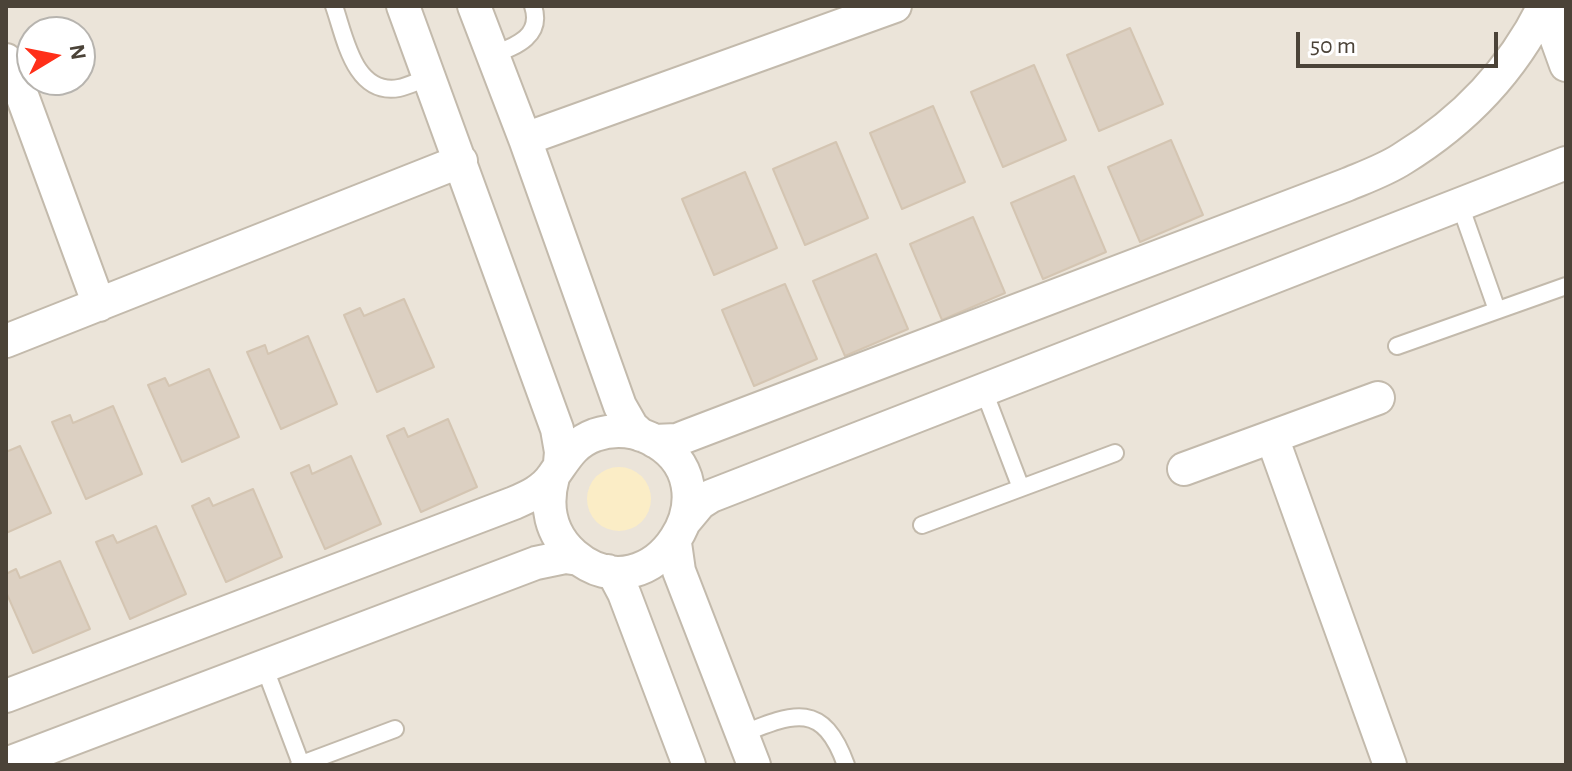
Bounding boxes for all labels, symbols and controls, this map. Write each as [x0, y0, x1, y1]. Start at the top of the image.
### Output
north arrow [16, 16, 96, 96]
scale bar [1300, 16, 1502, 66]
text: 50 m [1310, 34, 1356, 58]
text: N [66, 43, 90, 62]

